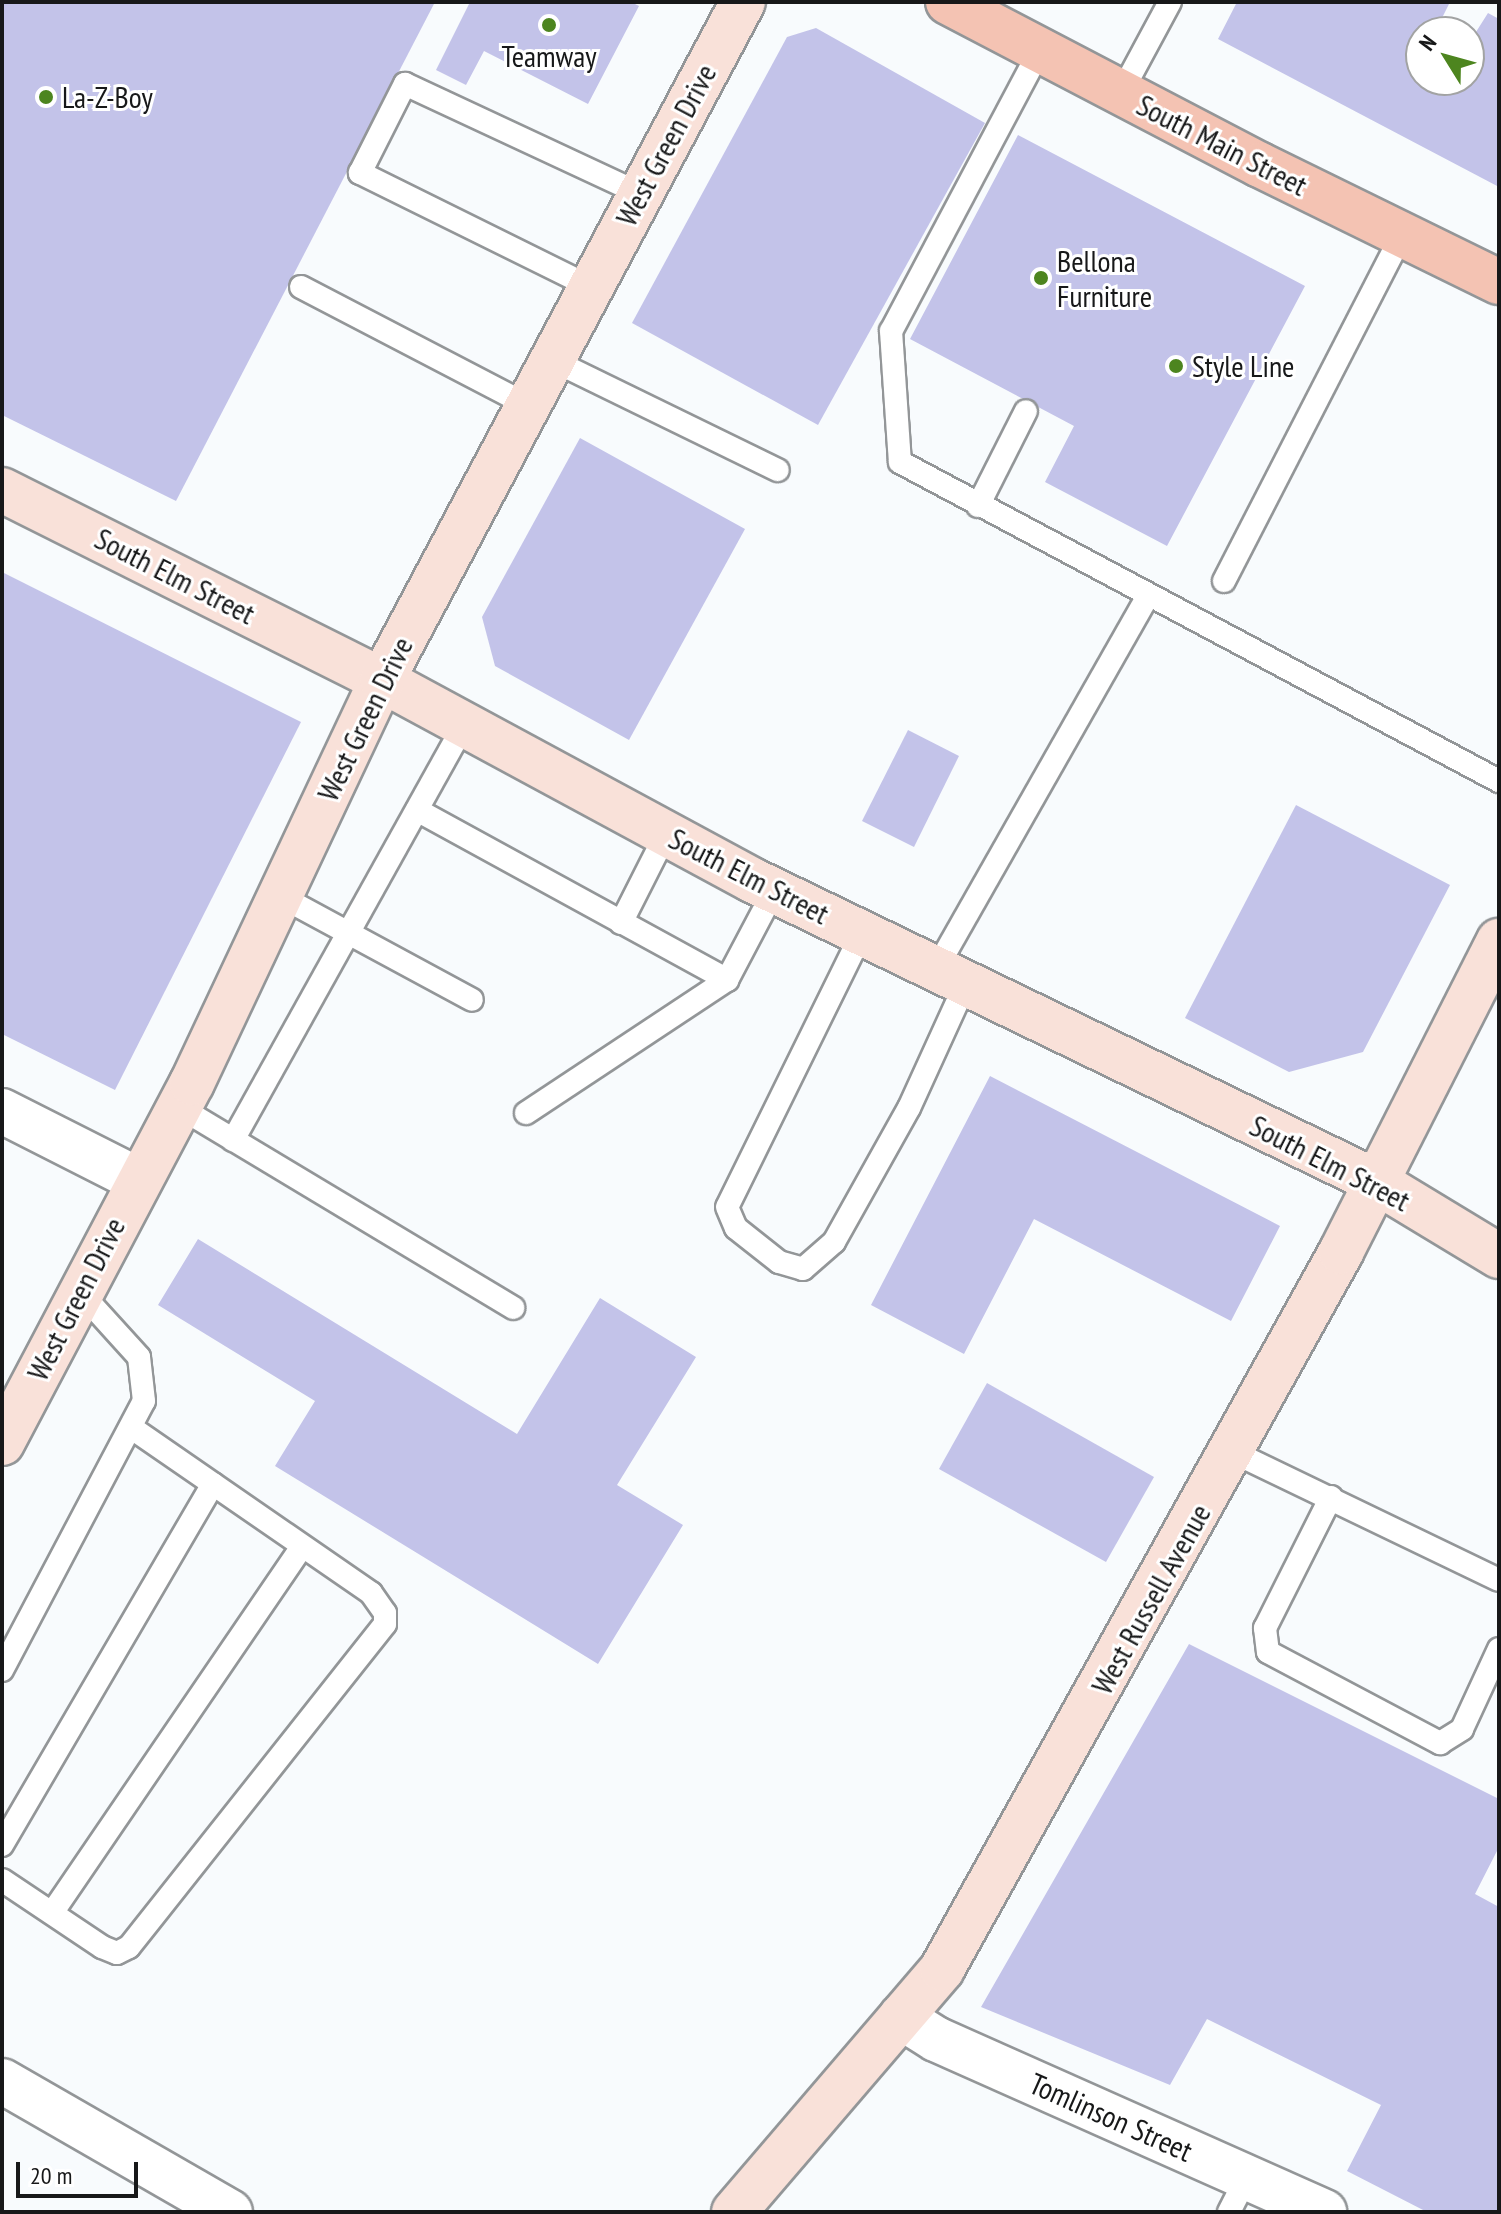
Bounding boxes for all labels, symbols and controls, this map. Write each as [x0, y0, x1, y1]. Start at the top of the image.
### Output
marker: Teamway [540, 16, 558, 34]
north arrow [1405, 16, 1485, 96]
text: N [1413, 30, 1442, 56]
place label: Teamway [501, 38, 597, 74]
street label: West Green Drive [608, 58, 724, 232]
place label: La-Z-Boy [62, 79, 153, 115]
street label: South Main Street [1131, 87, 1313, 203]
marker: La-Z-Boy [37, 88, 55, 106]
place label: Bellona Furniture [1057, 243, 1152, 314]
marker: Bellona Furniture [1032, 269, 1050, 287]
place label: Style Line [1192, 348, 1294, 384]
marker: Style Line [1167, 357, 1185, 375]
street label: South Elm Street [89, 520, 261, 632]
street label: West Green Drive [310, 631, 420, 807]
street label: South Elm Street [663, 820, 835, 932]
street label: South Elm Street [1244, 1107, 1416, 1219]
street label: West Green Drive [20, 1212, 132, 1386]
street label: West Russell Avenue [1084, 1497, 1218, 1701]
street label: Tomlinson Street [1024, 2065, 1198, 2169]
scale bar [20, 2146, 142, 2196]
text: 20 m [30, 2160, 72, 2191]

